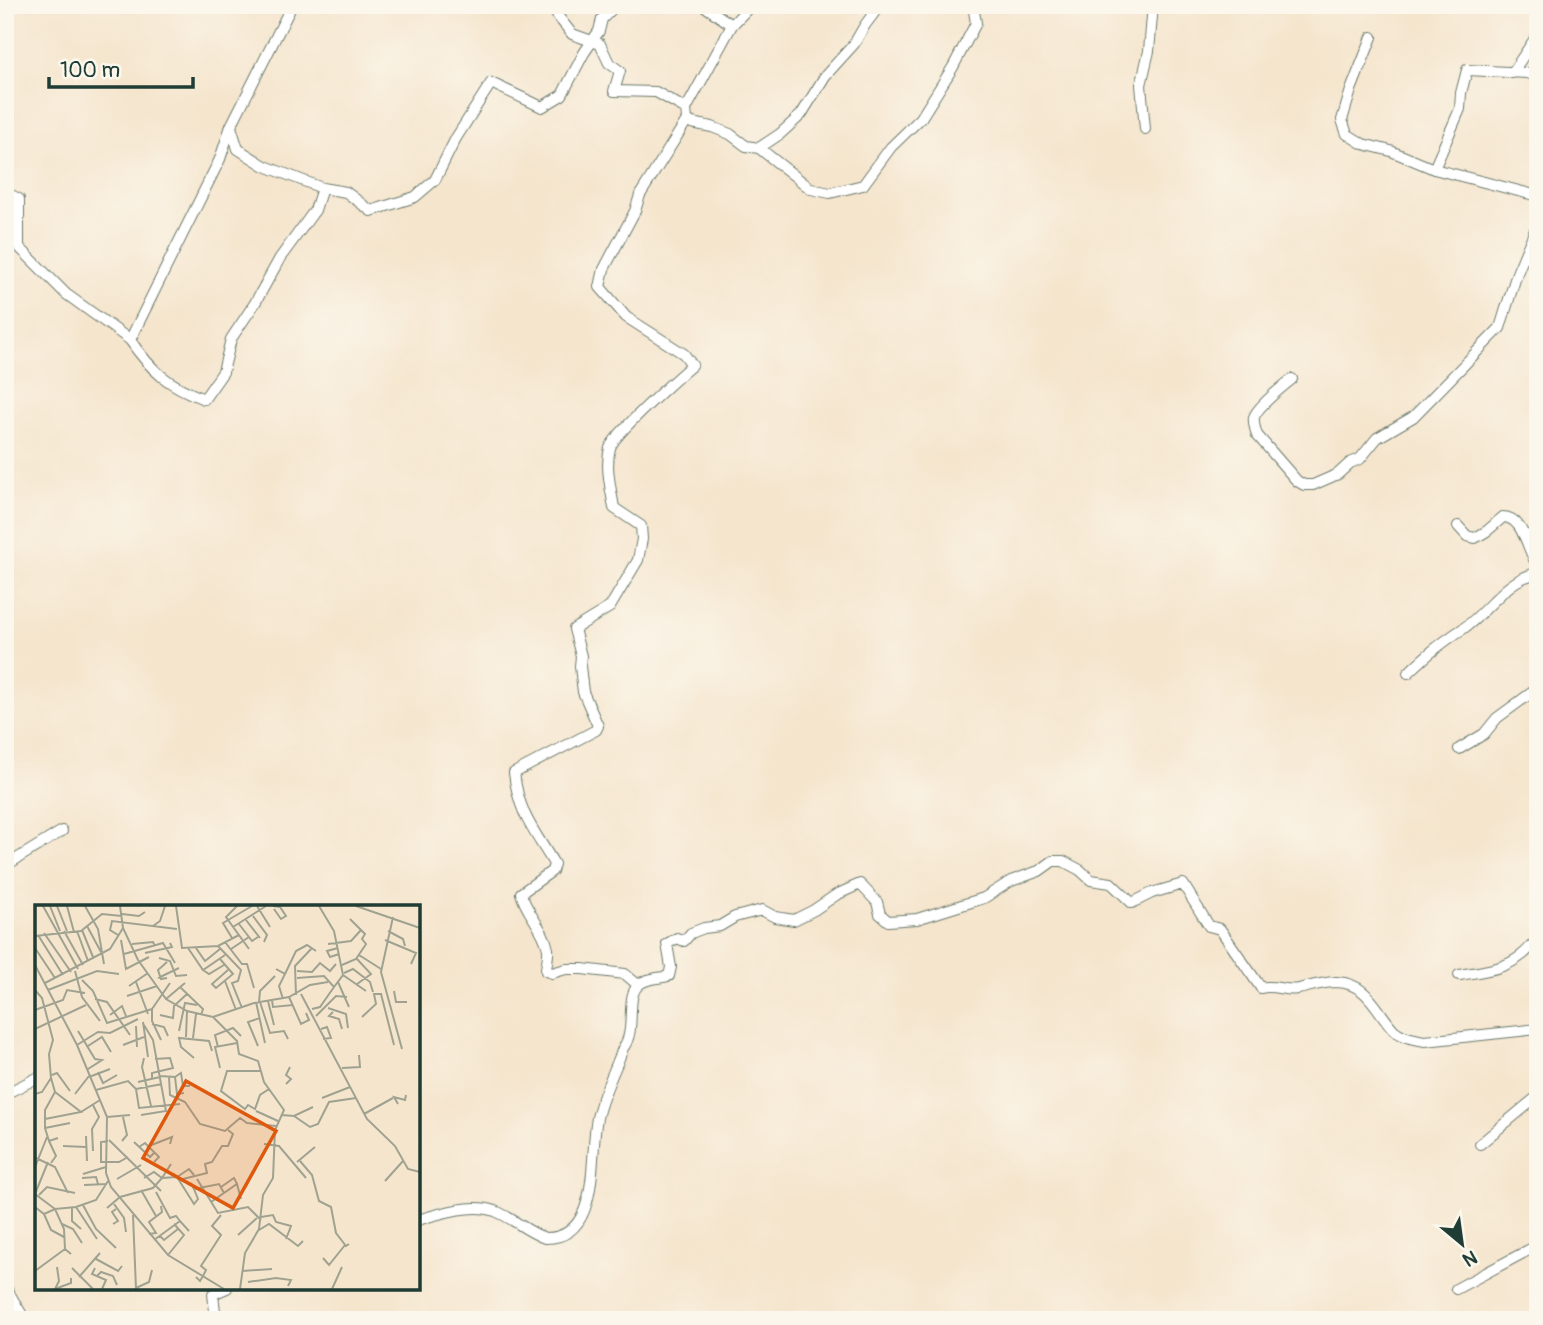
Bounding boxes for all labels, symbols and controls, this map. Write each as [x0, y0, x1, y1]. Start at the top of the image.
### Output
scale bar [49, 46, 192, 90]
text: 100 m [60, 57, 120, 84]
inset map [35, 905, 420, 1290]
north arrow [1428, 1210, 1498, 1280]
text: N [1458, 1244, 1481, 1272]

